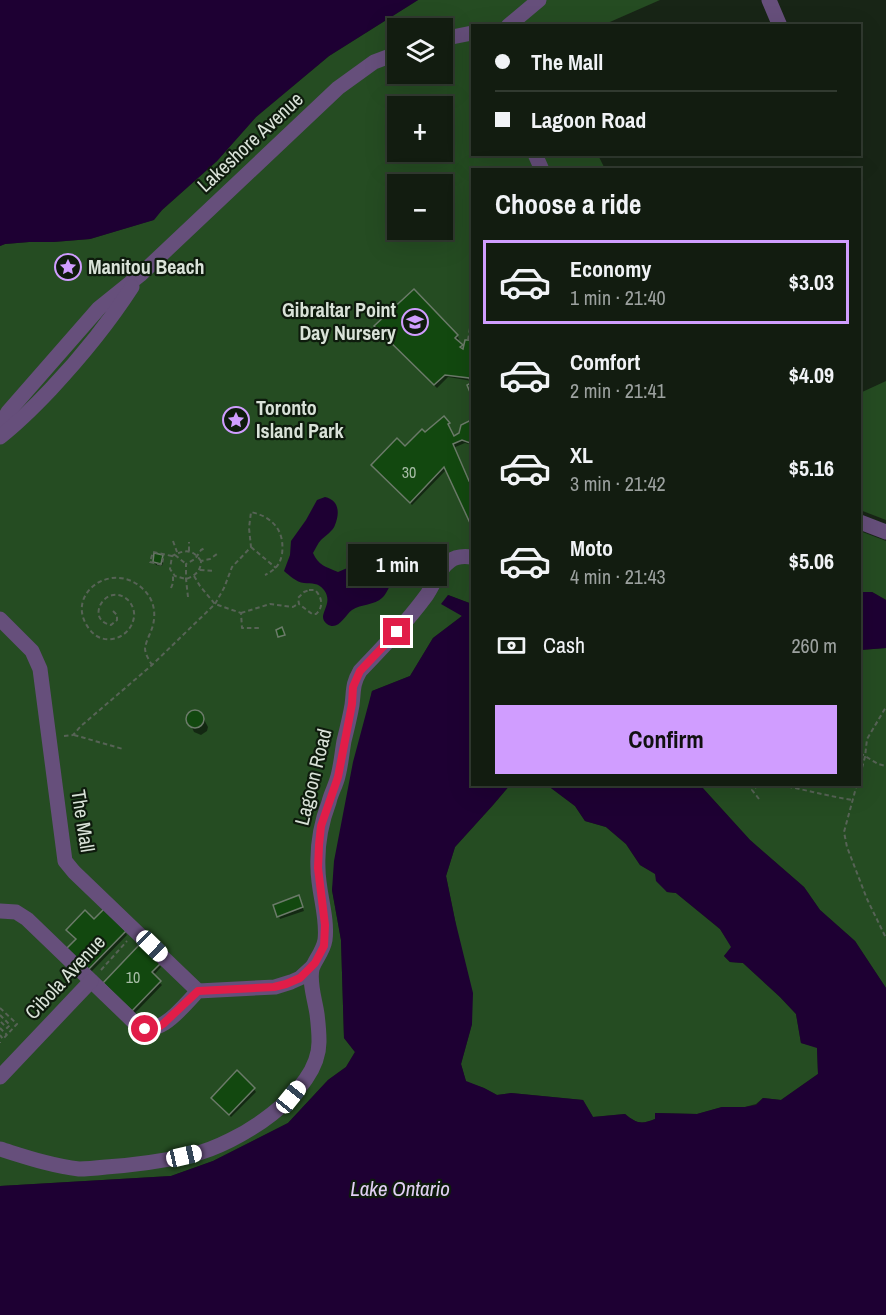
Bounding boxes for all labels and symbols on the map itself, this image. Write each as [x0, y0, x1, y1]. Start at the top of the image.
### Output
street label: Lakeshore Avenue [191, 86, 308, 198]
place icon: Manitou Beach [53, 252, 83, 282]
place label: Manitou Beach [88, 253, 205, 280]
place label: Gibraltar Point Day Nursery [282, 296, 397, 346]
school or university icon: Gibraltar Point Day Nursery [400, 307, 430, 337]
place label: Toronto Island Park [256, 394, 344, 444]
place icon: Toronto Island Park [221, 405, 251, 435]
house number: 30 [402, 461, 416, 483]
callout: 1 min [348, 545, 446, 587]
route end [383, 618, 410, 645]
street label: Lagoon Road [288, 726, 338, 828]
street label: The Mall [65, 788, 102, 854]
car [133, 927, 171, 965]
street label: Cibola Avenue [18, 929, 111, 1025]
house number: 10 [126, 966, 140, 988]
route start [131, 1015, 158, 1042]
car [273, 1077, 309, 1117]
car [164, 1143, 204, 1169]
water label: Lake Ontario [350, 1174, 450, 1203]

